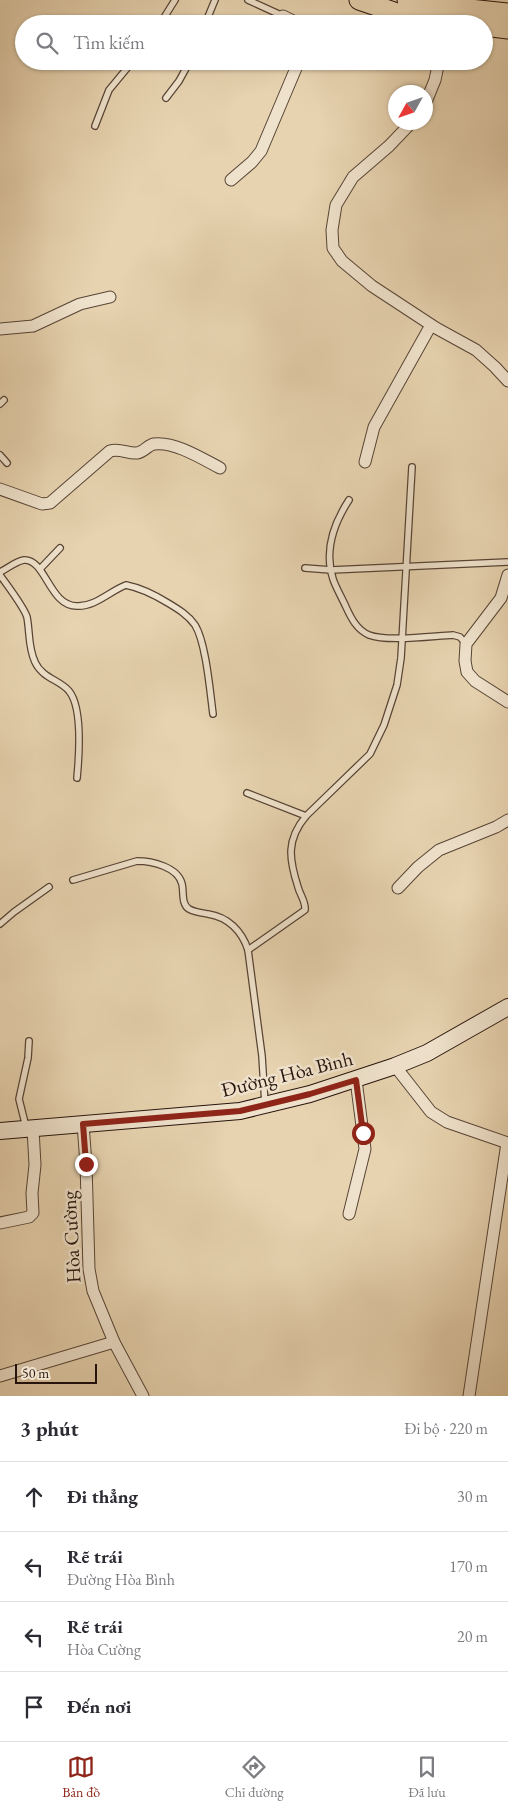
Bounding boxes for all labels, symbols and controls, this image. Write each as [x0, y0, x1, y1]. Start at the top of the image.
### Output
search box [15, 15, 493, 70]
icon: search [33, 29, 61, 57]
text: Tìm kiếm [73, 30, 145, 55]
north arrow [388, 85, 433, 130]
street label: Đường Hòa Bình [218, 1045, 356, 1103]
route start [352, 1122, 375, 1145]
route end [75, 1153, 98, 1176]
street label: Hòa Cường [56, 1190, 86, 1284]
scale bar [15, 1361, 98, 1384]
text: 50 m [22, 1364, 49, 1382]
text: 3 phút [20, 1415, 79, 1442]
text: Đi bộ · 220 m [404, 1418, 488, 1439]
icon: ahead [20, 1483, 48, 1511]
text: Đi thẳng [67, 1484, 138, 1509]
text: 30 m [457, 1486, 488, 1507]
text: Rẽ trái [67, 1544, 123, 1569]
icon: left [20, 1553, 48, 1581]
text: 170 m [449, 1556, 488, 1577]
text: Đường Hòa Bình [67, 1569, 175, 1590]
text: Rẽ trái [67, 1614, 123, 1639]
icon: left [20, 1623, 48, 1651]
text: 20 m [457, 1626, 488, 1647]
text: Hòa Cường [67, 1639, 141, 1660]
icon: arrive [20, 1693, 48, 1721]
text: Đến nơi [67, 1694, 131, 1719]
tab: Bản đồ [62, 1753, 100, 1801]
tab: Chỉ đường [225, 1753, 284, 1801]
tab: Đã lưu [408, 1753, 446, 1801]

